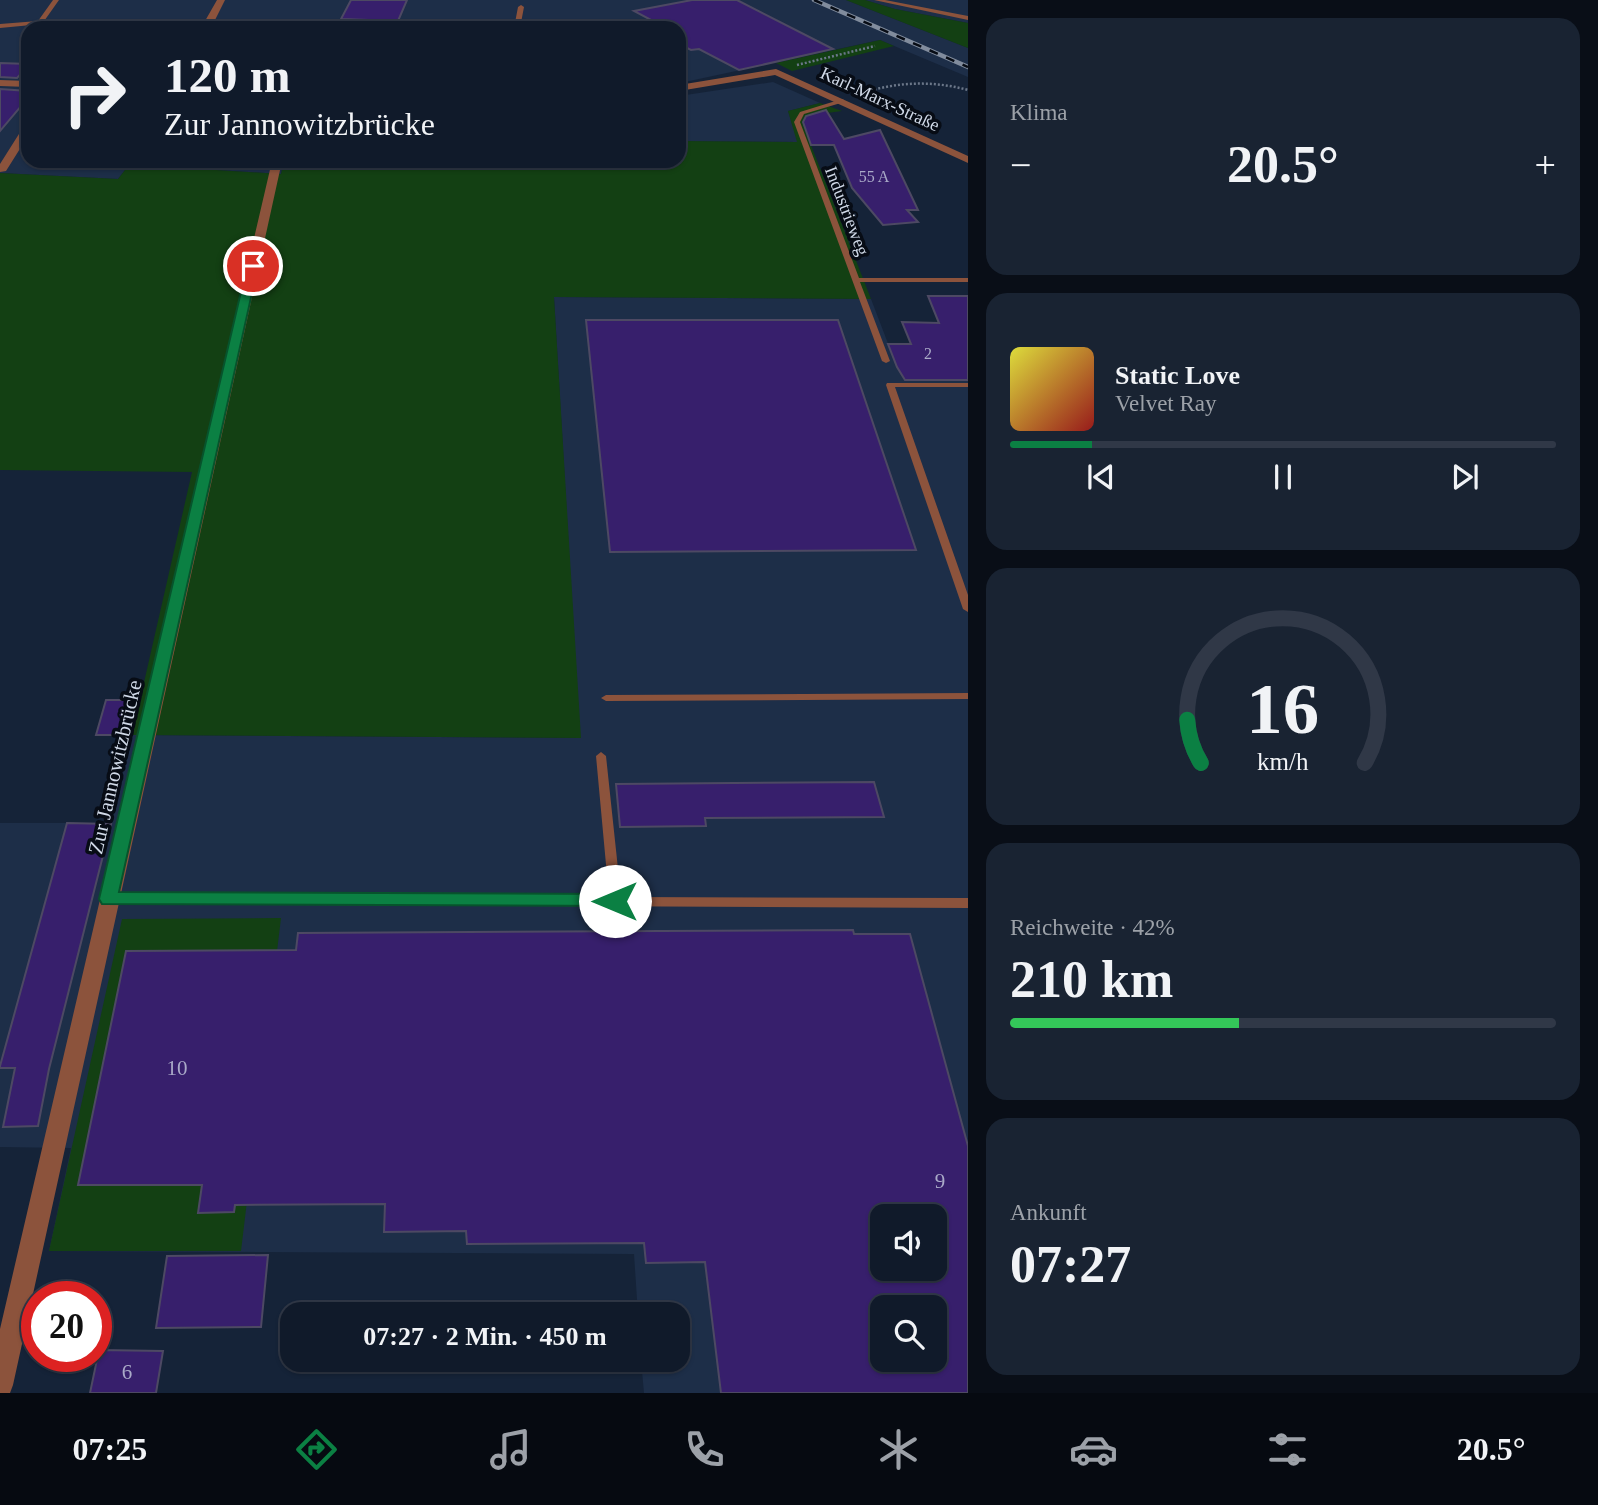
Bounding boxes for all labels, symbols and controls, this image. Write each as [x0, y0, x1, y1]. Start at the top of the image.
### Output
text: 120 m [164, 48, 291, 103]
icon: right [49, 49, 140, 140]
street label: Karl-Marx-Straße [817, 63, 943, 135]
text: Klima [1010, 100, 1068, 125]
text: Zur Jannowitzbrücke [164, 106, 435, 142]
text: 20.5° [1227, 136, 1339, 193]
text: − [1010, 144, 1031, 186]
text: + [1535, 144, 1556, 186]
street label: Industrieweg [821, 164, 873, 258]
house number: 55 A [859, 168, 890, 185]
pin [223, 236, 283, 296]
icon: arrive [234, 247, 272, 285]
house number: 2 [924, 345, 932, 362]
text: Static Love [1115, 361, 1240, 390]
text: Velvet Ray [1115, 391, 1217, 416]
icon: previous [1082, 458, 1120, 496]
icon: pause [1264, 458, 1302, 496]
icon: next [1446, 458, 1484, 496]
text: 16 [1247, 668, 1319, 749]
street label: Zur Jannowitzbrücke [83, 678, 147, 856]
text: km/h [1257, 747, 1309, 774]
position arrow [578, 864, 652, 938]
text: Reichweite · 42% [1010, 915, 1175, 940]
text: 210 km [1010, 951, 1173, 1008]
house number: 10 [167, 1056, 188, 1080]
house number: 9 [935, 1169, 945, 1193]
text: Ankunft [1010, 1200, 1087, 1225]
map controls [870, 1204, 947, 1372]
button: sound [870, 1204, 947, 1281]
text: 07:27 [1010, 1236, 1131, 1293]
speed limit sign: 20 [21, 1281, 112, 1372]
button: search [870, 1295, 947, 1372]
text: 07:27 · 2 Min. · 450 m [363, 1322, 607, 1351]
house number: 6 [122, 1360, 132, 1384]
icon: directions [292, 1425, 341, 1474]
icon: music [486, 1425, 535, 1474]
icon: phone [680, 1425, 729, 1474]
icon: climate [874, 1425, 923, 1474]
icon: car [1069, 1425, 1118, 1474]
icon: filters [1263, 1425, 1312, 1474]
text: 07:25 [73, 1431, 147, 1467]
text: 20.5° [1457, 1431, 1525, 1467]

